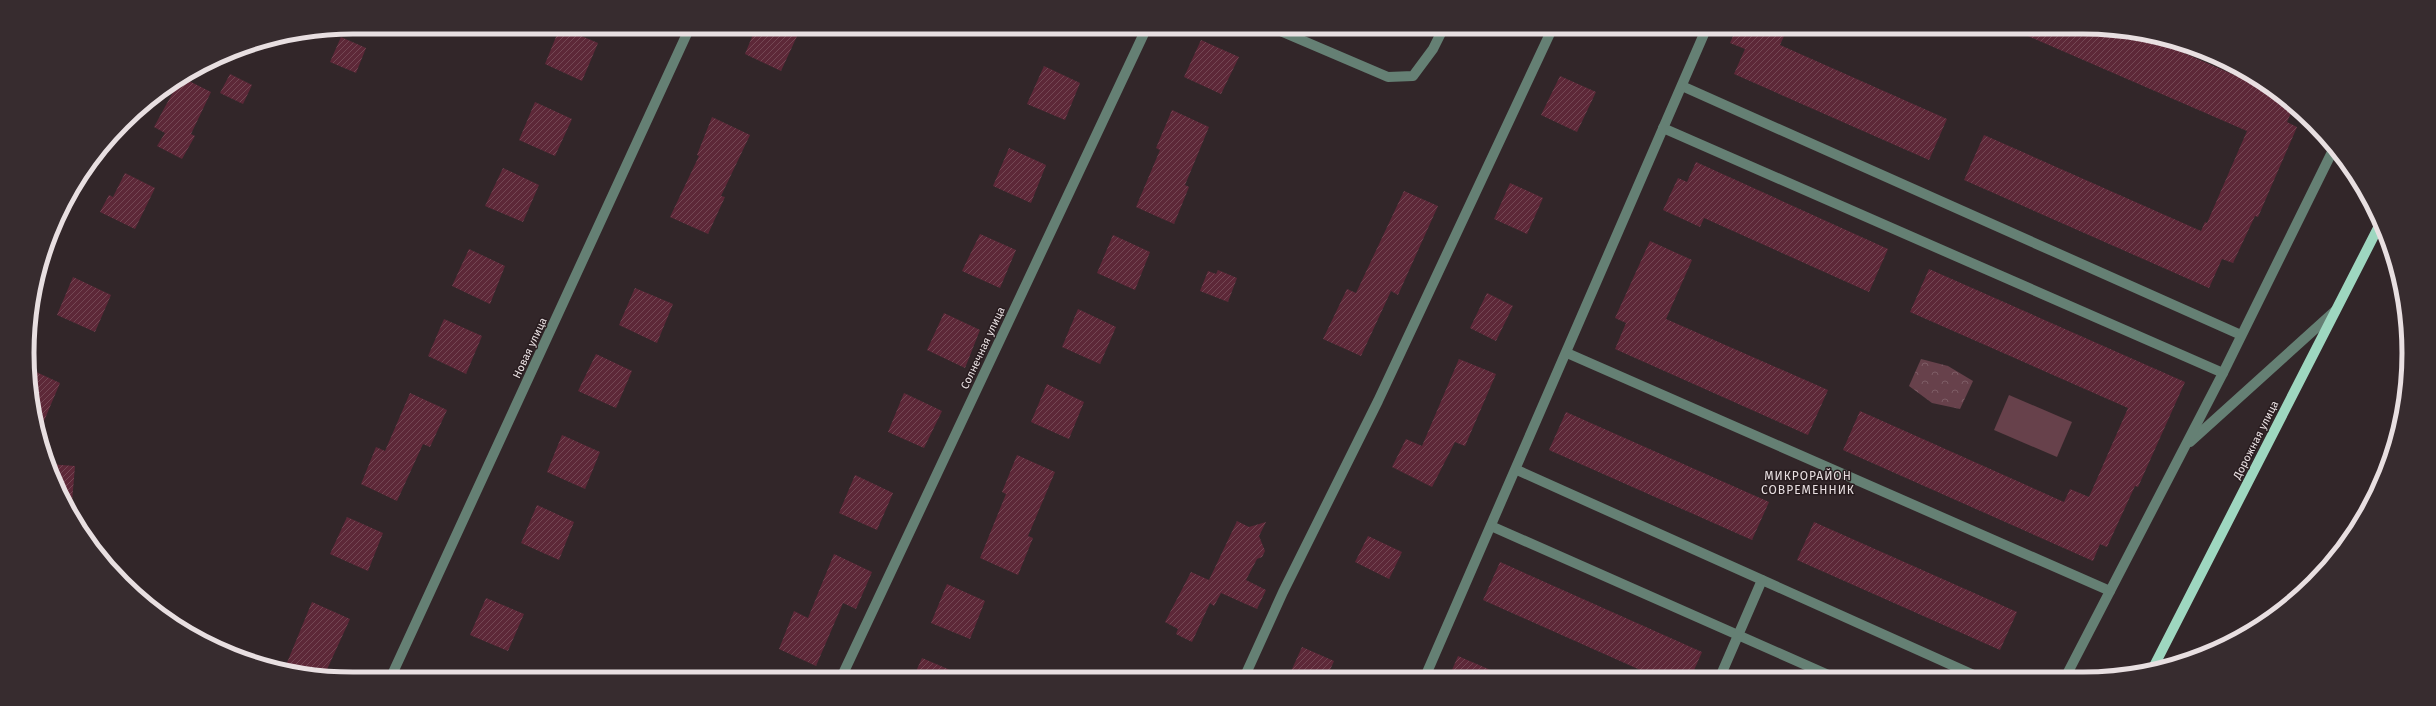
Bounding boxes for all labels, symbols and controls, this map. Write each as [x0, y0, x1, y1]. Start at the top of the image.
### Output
street label: Солнечная улица [958, 305, 1008, 391]
street label: Новая улица [510, 316, 550, 380]
street label: Дорожная улица [2230, 399, 2281, 482]
district label: МИКРОРАЙОН СОВРЕМЕННИК [1761, 468, 1855, 497]

